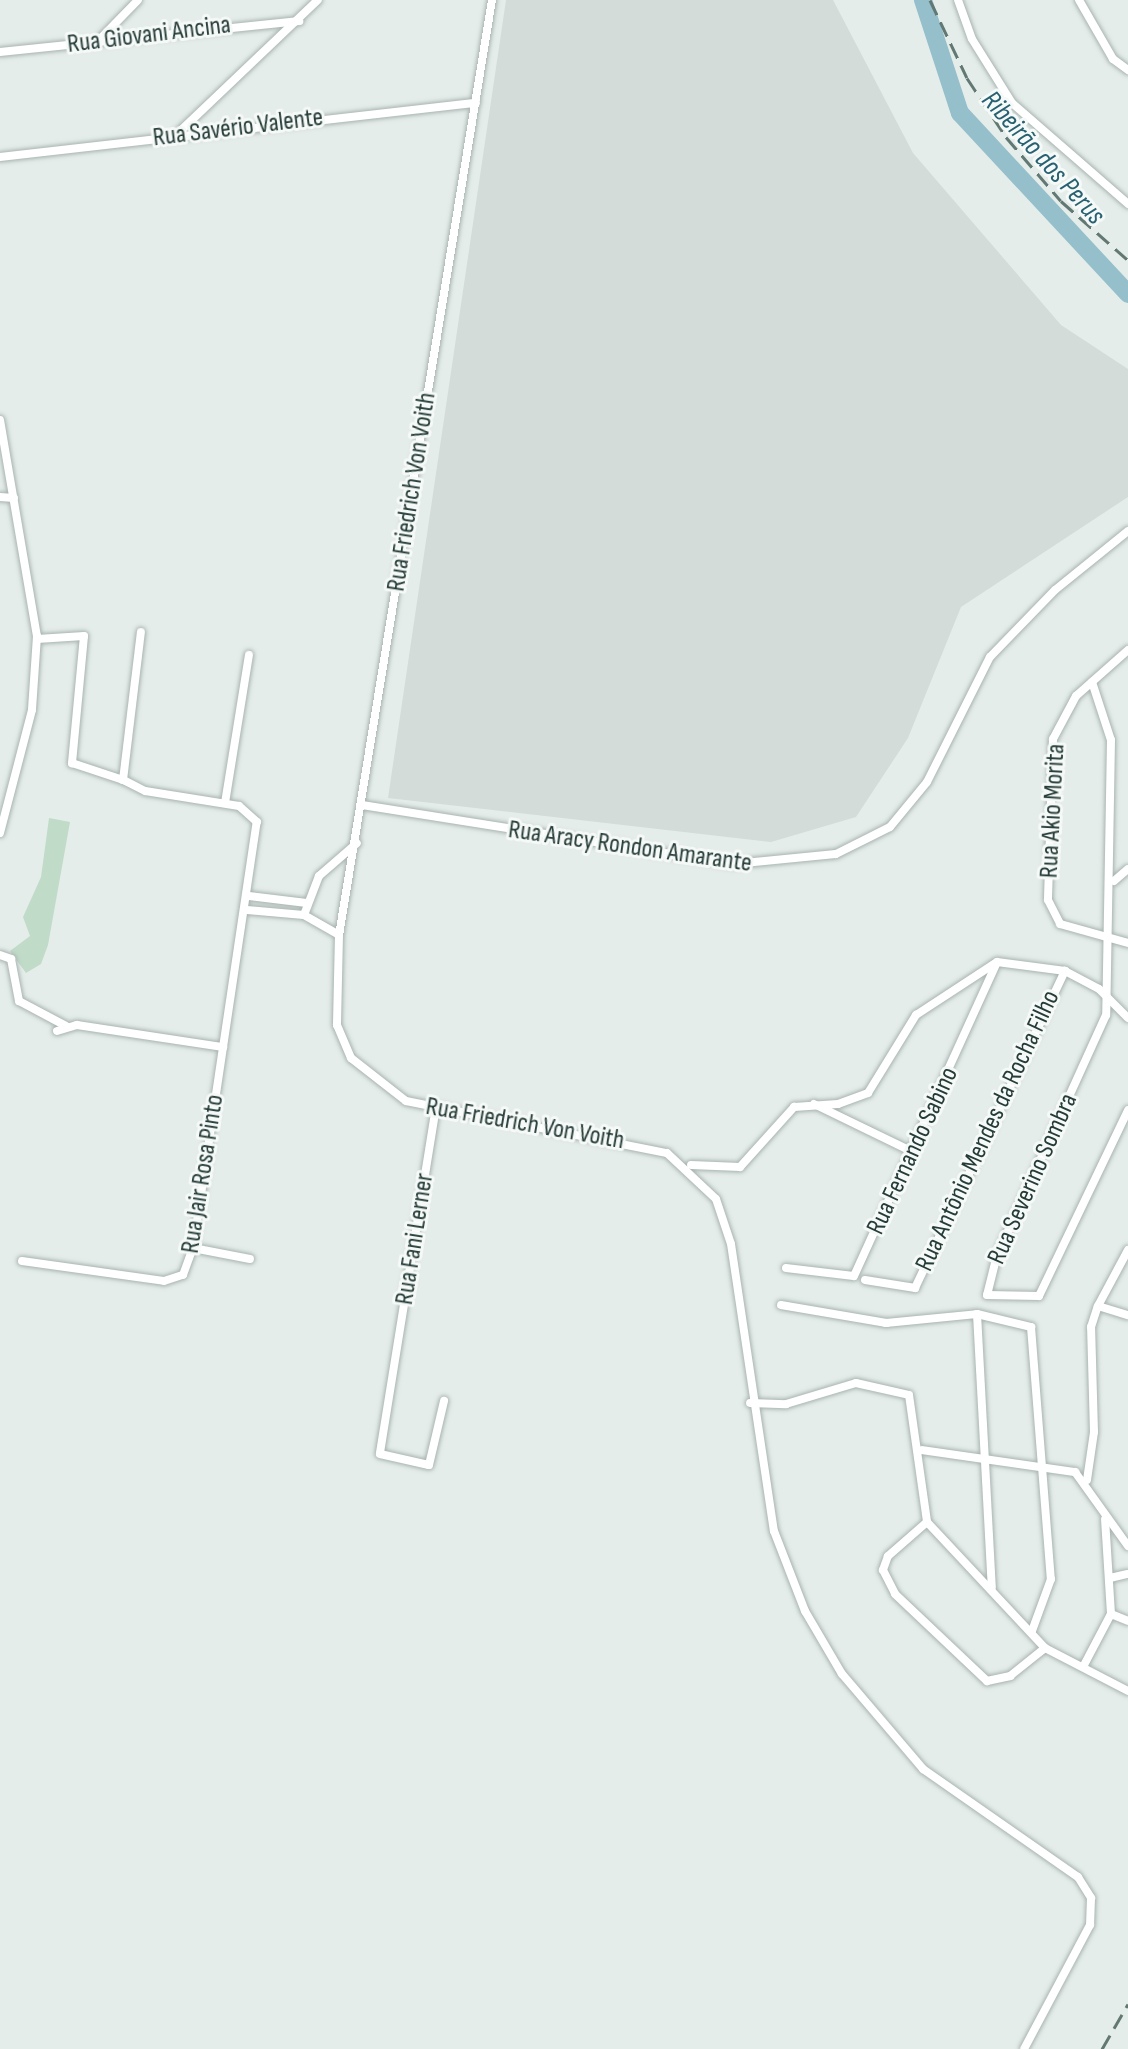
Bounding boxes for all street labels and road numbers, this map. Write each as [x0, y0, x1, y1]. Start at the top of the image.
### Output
street label: Rua Giovani Ancina [66, 10, 232, 60]
street label: Rua Savério Valente [151, 102, 325, 154]
street label: Rua Friedrich Von Voith [381, 390, 443, 594]
street label: Rua Akio Morita [1034, 743, 1072, 879]
street label: Rua Aracy Rondon Amarante [506, 814, 754, 880]
street label: Rua Antônio Mendes da Rocha Filho [909, 986, 1067, 1276]
street label: Rua Fernando Sabino [861, 1062, 965, 1240]
street label: Rua Severino Sombra [981, 1089, 1085, 1269]
street label: Rua Friedrich Von Voith [423, 1091, 627, 1157]
street label: Rua Jair Rosa Pinto [175, 1092, 231, 1256]
street label: Rua Fani Lerner [389, 1171, 441, 1307]

